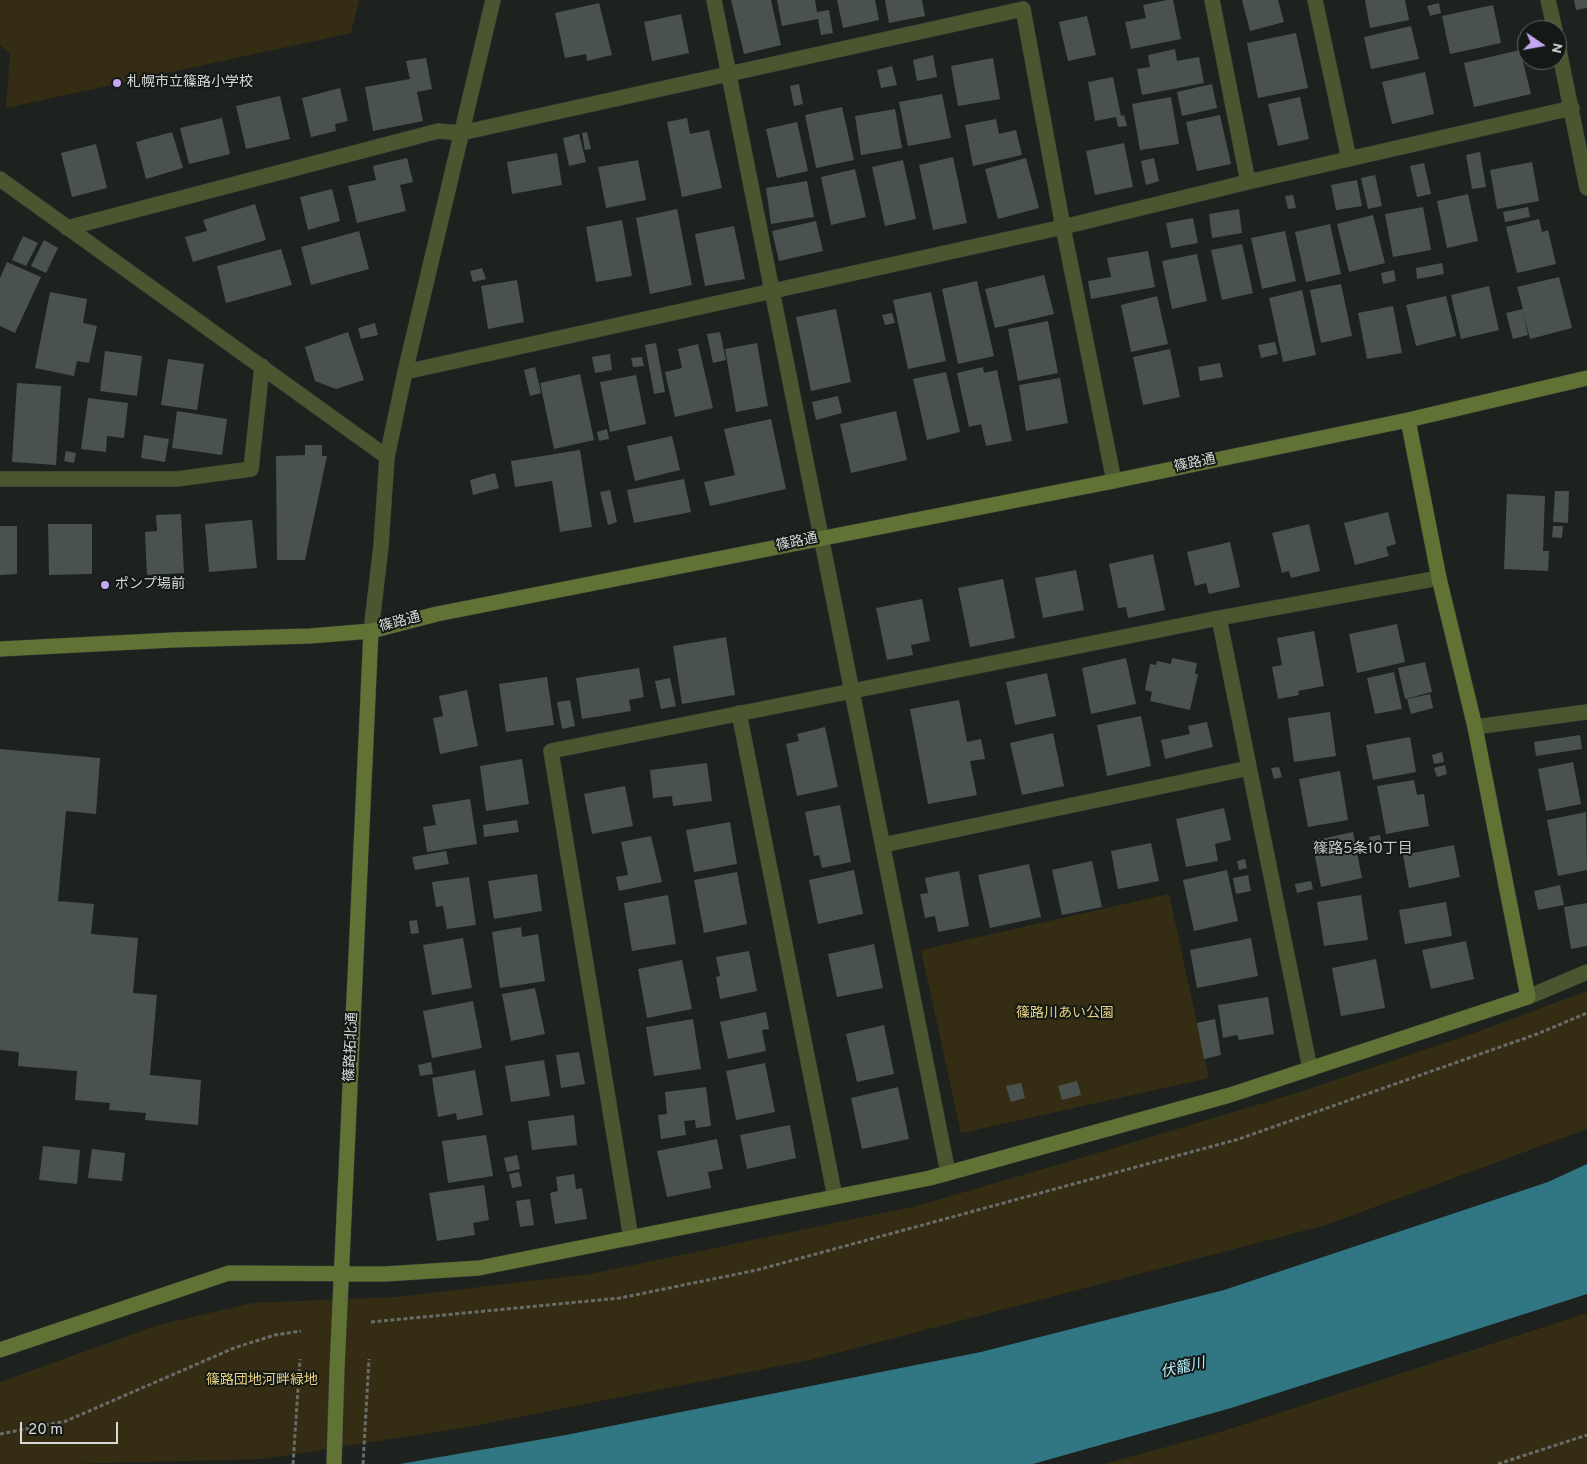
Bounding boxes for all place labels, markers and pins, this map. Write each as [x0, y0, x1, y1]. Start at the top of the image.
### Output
place label: 札幌市立篠路小学校 [127, 75, 253, 91]
marker: 札幌市立篠路小学校 [111, 77, 123, 89]
place label: ポンプ場前 [115, 577, 185, 593]
marker: ポンプ場前 [99, 579, 111, 591]

